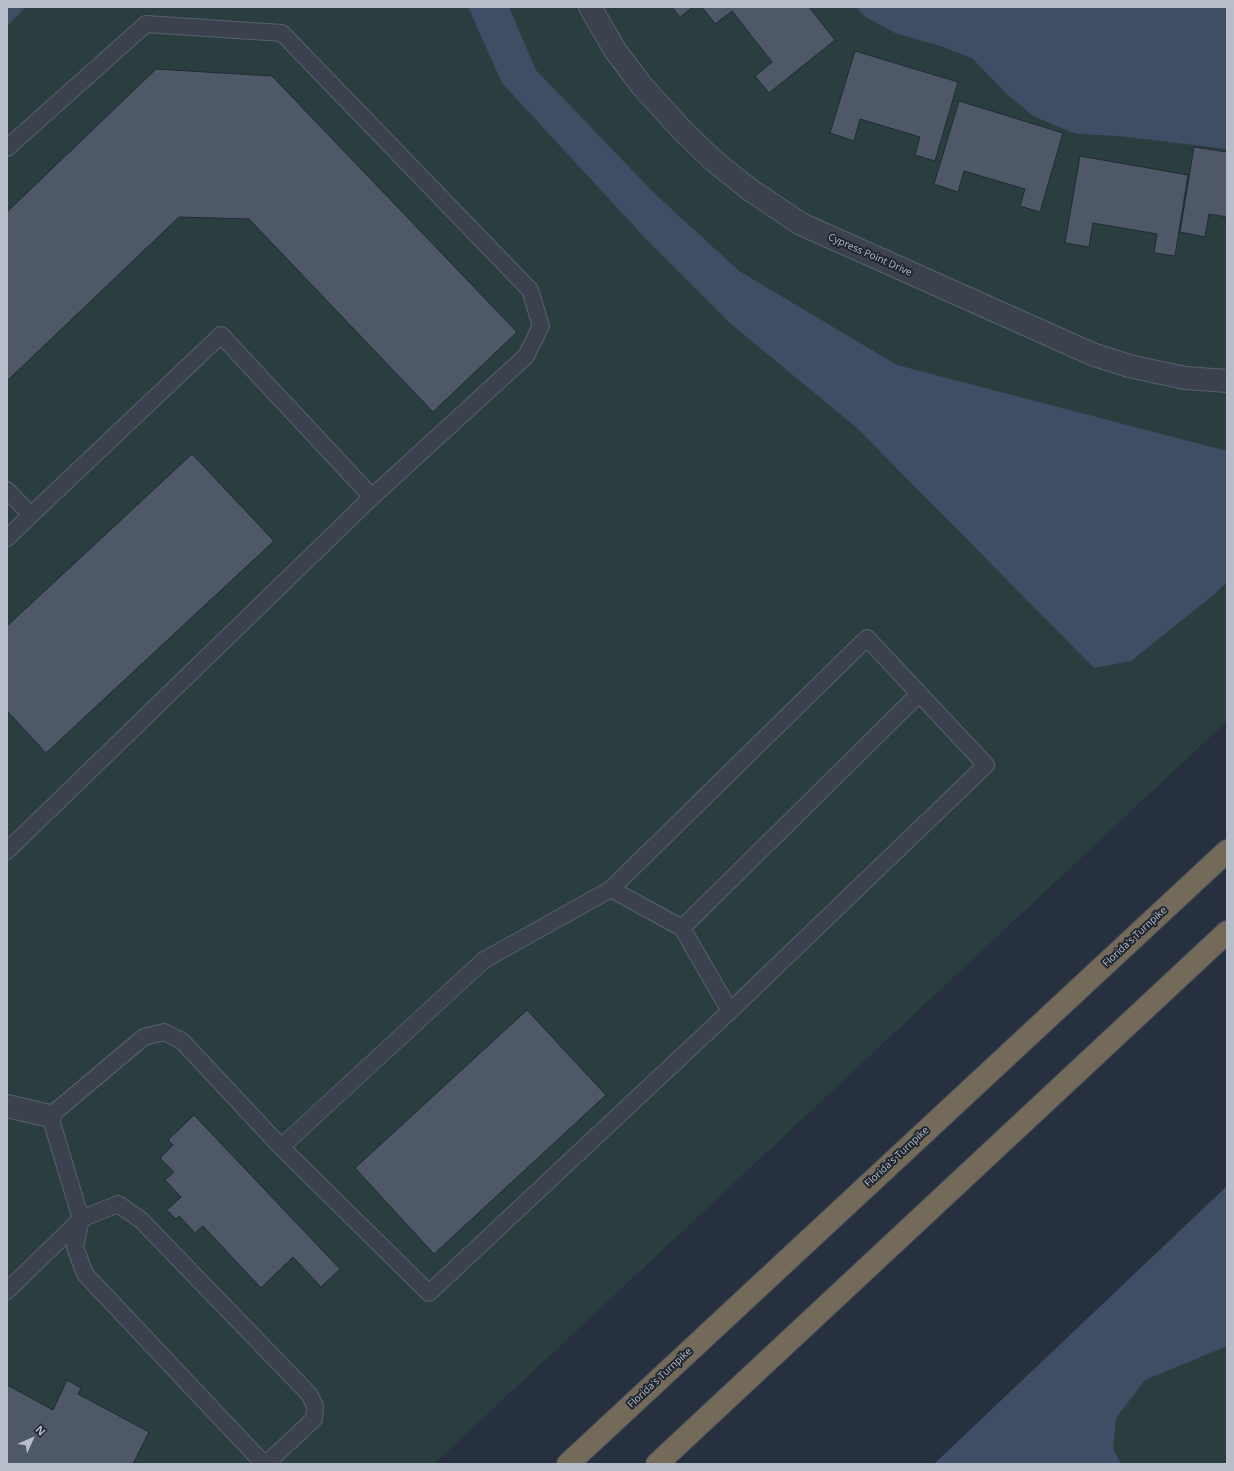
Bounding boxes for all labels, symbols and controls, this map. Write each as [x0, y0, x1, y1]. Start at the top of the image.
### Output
street label: Cypress Point Drive [826, 231, 914, 279]
street label: Florida's Turnpike [1101, 904, 1169, 970]
street label: Florida's Turnpike [863, 1124, 931, 1190]
street label: Florida's Turnpike [626, 1345, 694, 1411]
north arrow [12, 1419, 52, 1459]
text: N [32, 1422, 49, 1439]

